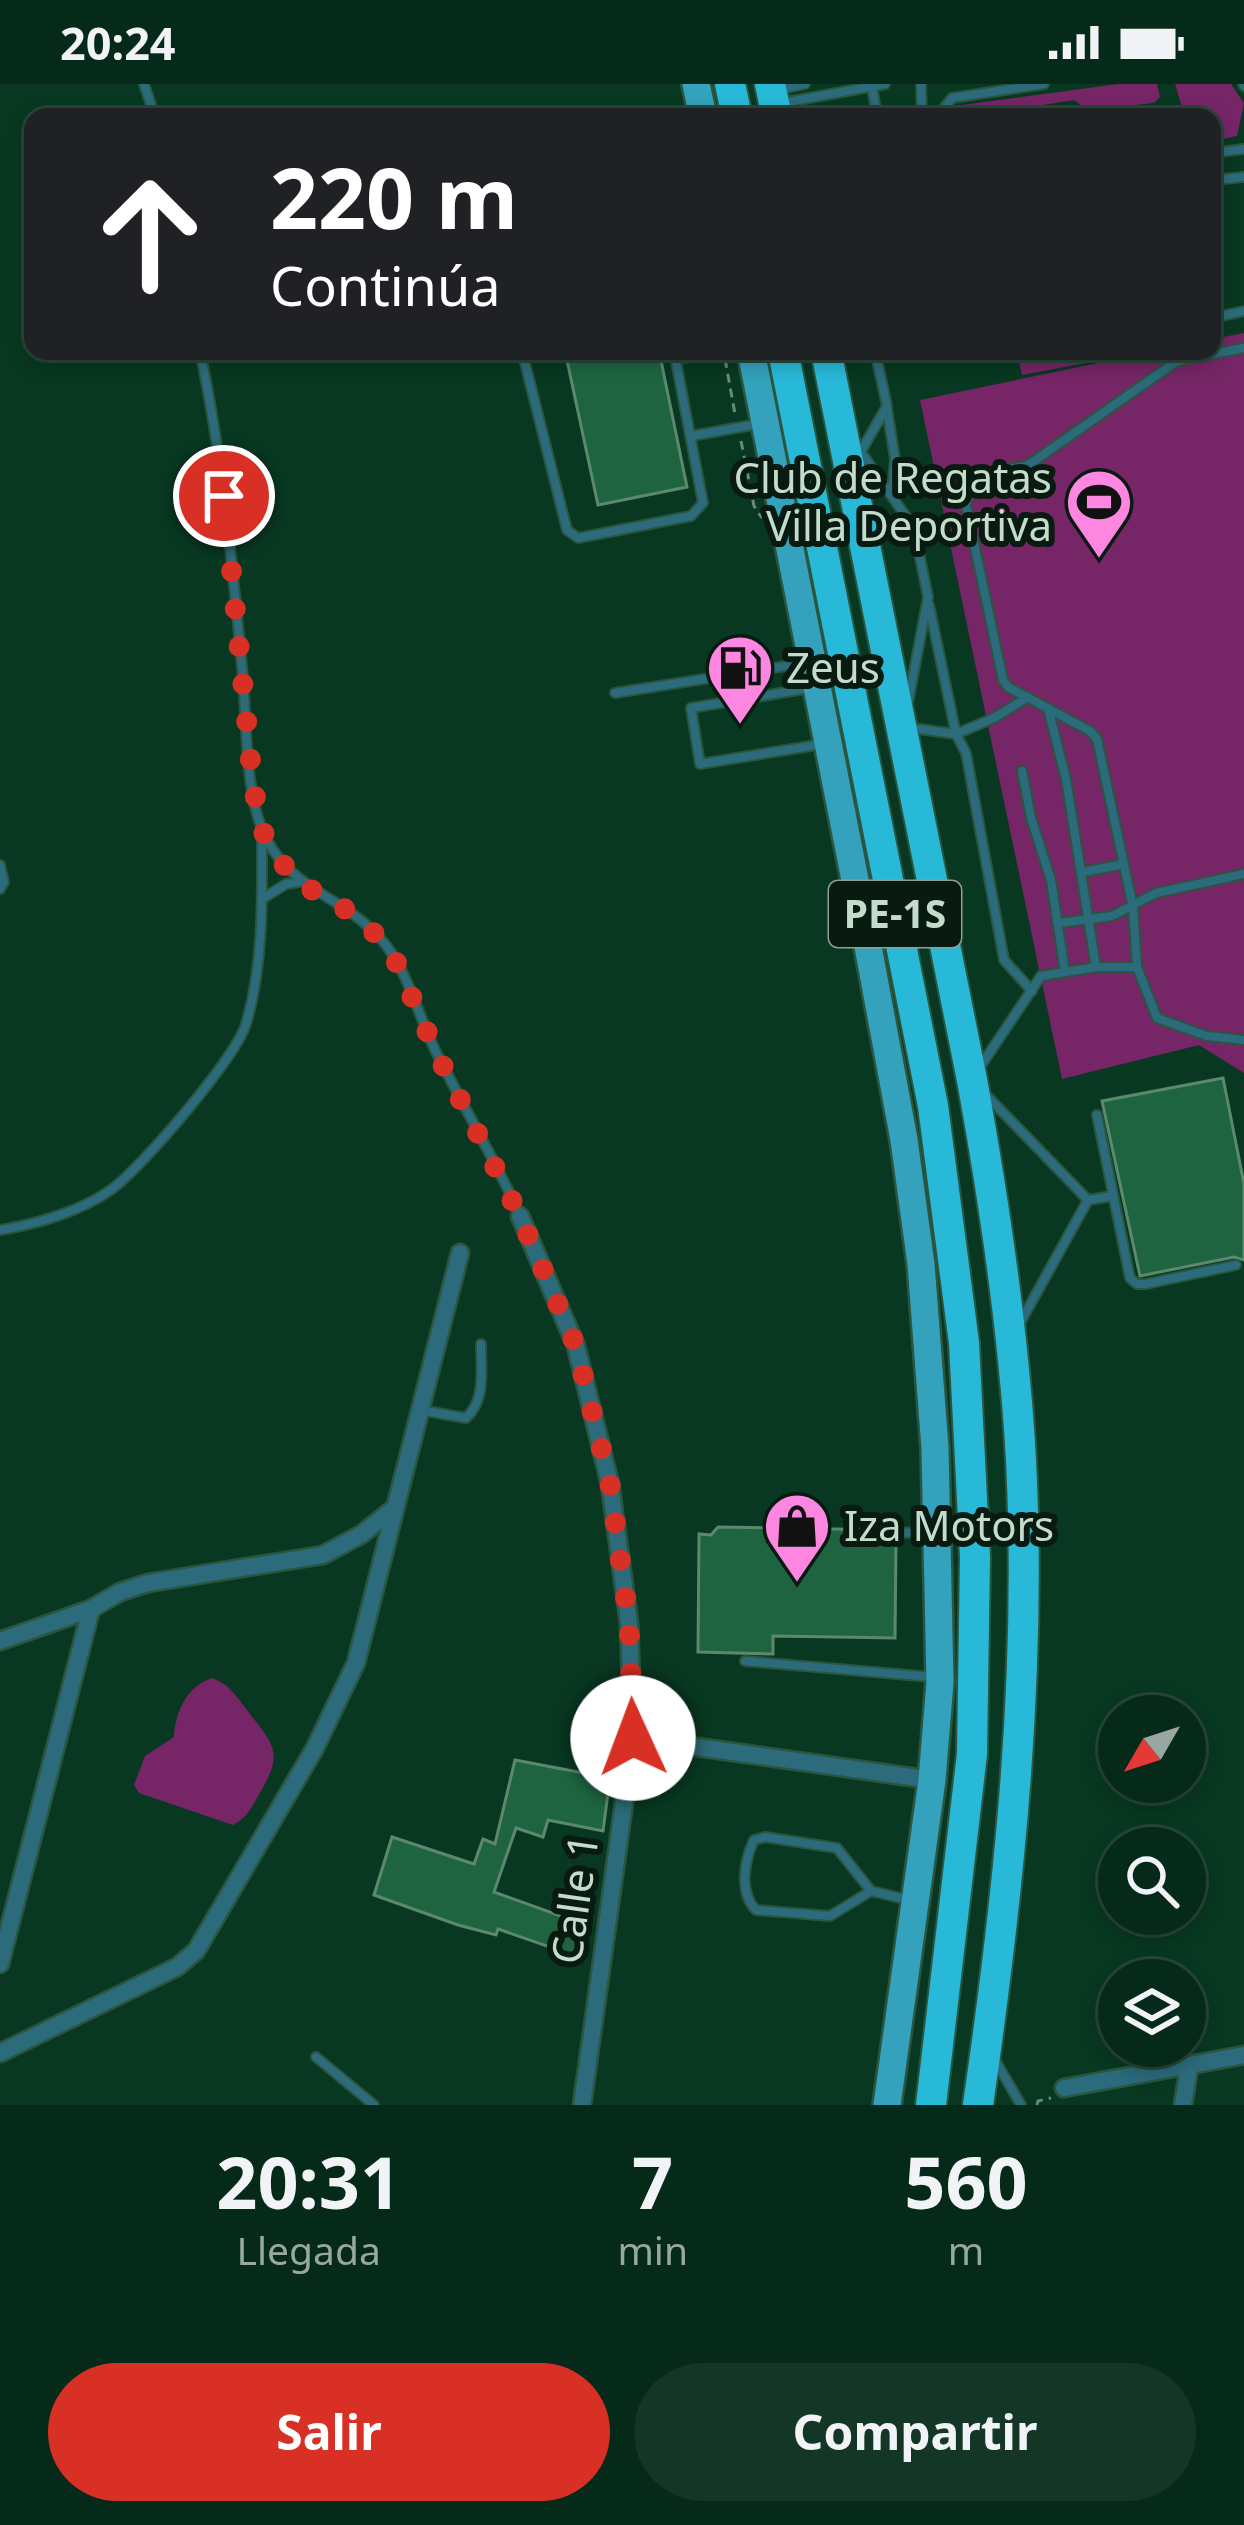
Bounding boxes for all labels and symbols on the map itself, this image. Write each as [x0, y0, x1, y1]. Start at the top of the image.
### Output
pin [173, 445, 275, 547]
place label: Club de Regatas Villa Deportiva [733, 448, 1052, 553]
sports icon: Club de Regatas Villa Deportiva [1064, 467, 1134, 561]
fuel station icon: Zeus [705, 633, 775, 727]
place label: Zeus [786, 638, 880, 695]
road number: PE-1S [829, 881, 961, 947]
shop icon: Iza Motors [762, 1491, 832, 1585]
place label: Iza Motors [844, 1496, 1054, 1553]
position arrow [570, 1675, 696, 1801]
north arrow [1098, 1695, 1206, 1803]
street label: Calle 1 [536, 1830, 611, 1967]

